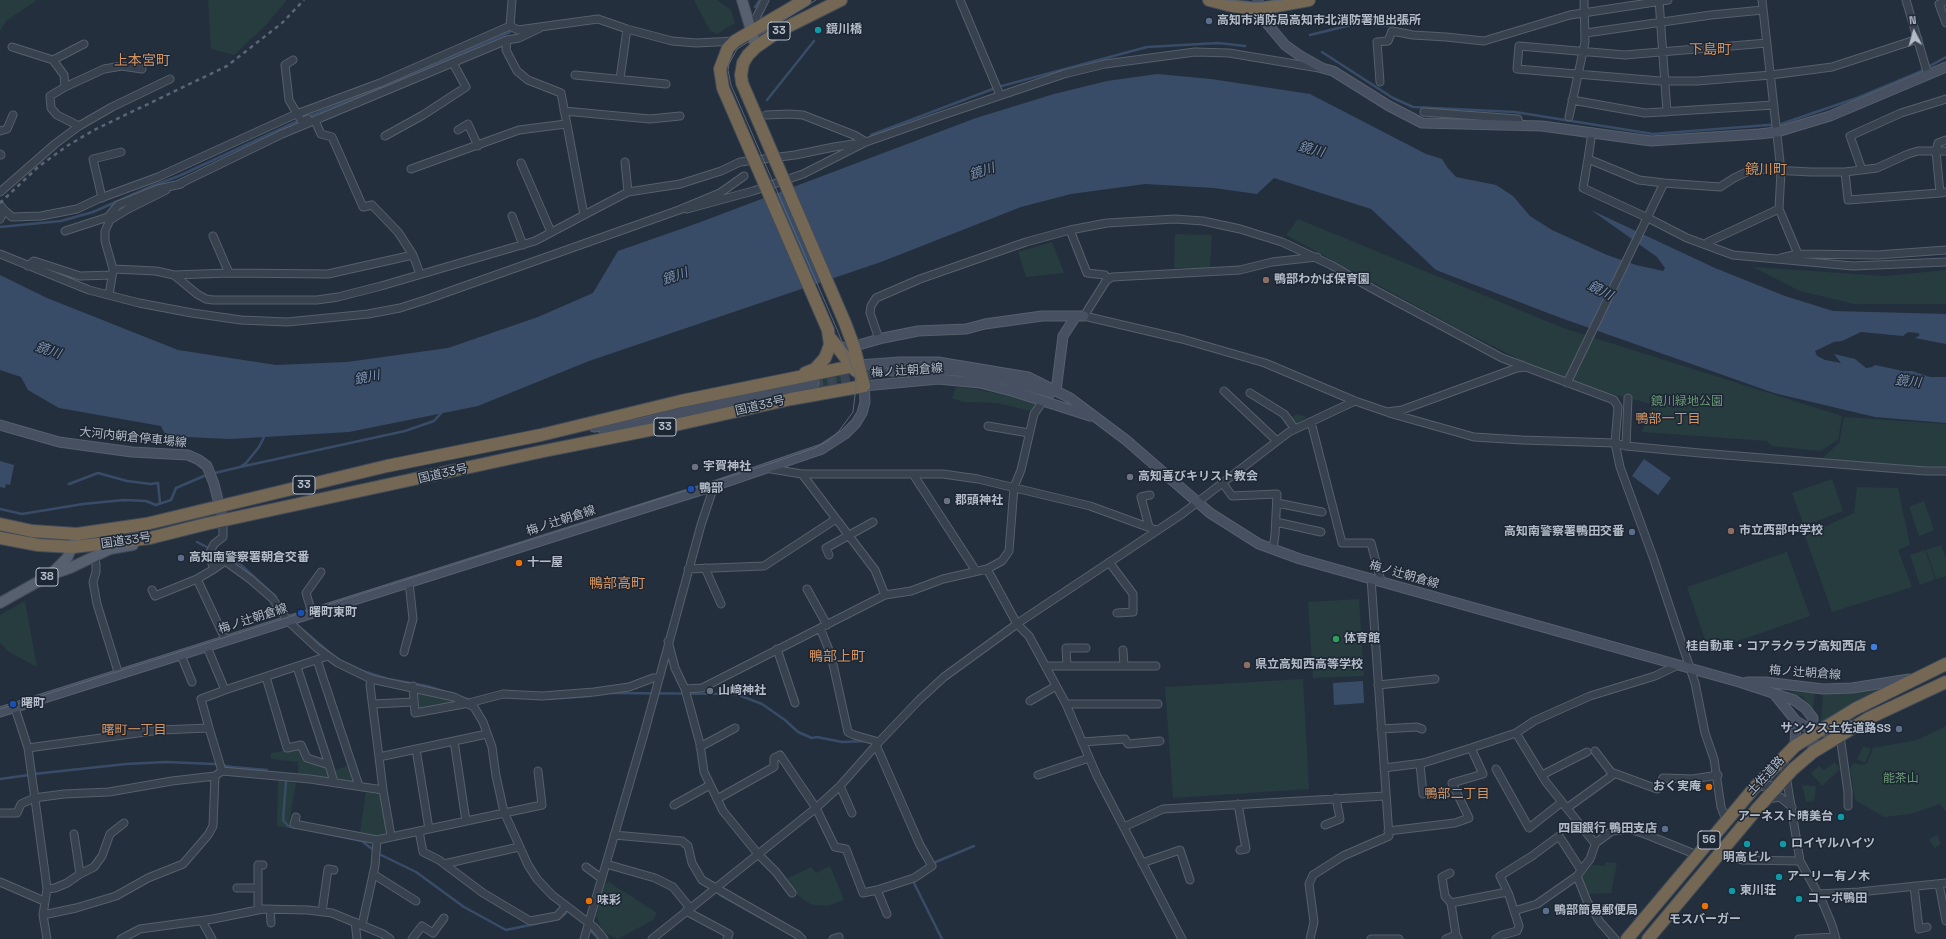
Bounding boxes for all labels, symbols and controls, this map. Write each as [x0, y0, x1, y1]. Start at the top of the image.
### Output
north arrow [1894, 12, 1934, 52]
text: N [1908, 13, 1917, 27]
place label: 高知市消防局高知市北消防署旭出張所 [1217, 14, 1421, 28]
marker: 高知市消防局高知市北消防署旭出張所 [1204, 16, 1214, 26]
road number: 33 [768, 22, 790, 40]
place label: 鏡川橋 [826, 23, 862, 37]
marker: 鏡川橋 [813, 25, 823, 35]
district label: 下島町 [1689, 42, 1731, 58]
district label: 上本宮町 [114, 53, 170, 69]
water label: 鏡川 [1296, 139, 1326, 161]
water label: 鏡川 [967, 161, 997, 183]
district label: 鏡川町 [1745, 162, 1787, 178]
water label: 鏡川 [660, 265, 690, 289]
place label: 鴨部わかば保育園 [1274, 273, 1370, 287]
marker: 鴨部わかば保育園 [1261, 275, 1271, 285]
water label: 鏡川 [1585, 278, 1615, 304]
water label: 鏡川 [33, 340, 63, 362]
street label: 梅ノ辻朝倉線 [871, 361, 943, 381]
water label: 鏡川 [353, 368, 381, 388]
water label: 鏡川 [1894, 373, 1922, 391]
street label: 国道33号 [734, 393, 786, 419]
park label: 鏡川緑地公園 [1651, 395, 1723, 409]
district label: 鴨部一丁目 [1636, 411, 1700, 427]
road number: 33 [654, 418, 676, 436]
street label: 大河内朝倉停車場線 [79, 425, 187, 451]
place label: 宇賀神社 [703, 460, 751, 474]
street label: 国道33号 [417, 461, 469, 487]
marker: 宇賀神社 [690, 462, 700, 472]
place label: 高知喜びキリスト教会 [1138, 470, 1258, 484]
marker: 高知喜びキリスト教会 [1125, 472, 1135, 482]
road number: 33 [293, 476, 315, 494]
place label: 鴨部 [699, 482, 723, 496]
marker: 鴨部 [686, 484, 696, 494]
place label: 郡頭神社 [955, 494, 1003, 508]
marker: 郡頭神社 [942, 496, 952, 506]
street label: 梅ノ辻朝倉線 [525, 503, 597, 539]
place label: 市立西部中学校 [1739, 524, 1823, 538]
place label: 高知南警察署鴨田交番 [1504, 525, 1624, 539]
marker: 市立西部中学校 [1726, 526, 1736, 536]
marker: 高知南警察署鴨田交番 [1627, 527, 1637, 537]
street label: 国道33号 [100, 530, 152, 552]
place label: 高知南警察署朝倉交番 [189, 551, 309, 565]
marker: 高知南警察署朝倉交番 [176, 553, 186, 563]
place label: 十一屋 [527, 556, 563, 570]
marker: 十一屋 [514, 558, 524, 568]
street label: 梅ノ辻朝倉線 [1367, 558, 1441, 592]
road number: 38 [36, 568, 58, 586]
district label: 鴨部高町 [589, 576, 645, 592]
street label: 梅ノ辻朝倉線 [217, 601, 289, 637]
place label: 曙町東町 [309, 606, 357, 620]
marker: 曙町東町 [296, 608, 306, 618]
place label: 体育館 [1344, 632, 1380, 646]
marker: 体育館 [1331, 634, 1341, 644]
place label: 桂自動車・コアラクラブ高知西店 [1686, 640, 1866, 654]
marker: 桂自動車・コアラクラブ高知西店 [1869, 642, 1879, 652]
district label: 鴨部上町 [809, 649, 865, 665]
place label: 県立高知西高等学校 [1255, 658, 1363, 672]
marker: 県立高知西高等学校 [1242, 660, 1252, 670]
street label: 梅ノ辻朝倉線 [1769, 663, 1841, 683]
place label: 山﨑神社 [718, 684, 766, 698]
marker: 山﨑神社 [705, 686, 715, 696]
place label: 曙町 [21, 697, 45, 711]
marker: 曙町 [8, 699, 18, 709]
district label: 曙町一丁目 [102, 722, 166, 738]
place label: サンクス土佐道路SS [1780, 722, 1891, 736]
marker: サンクス土佐道路SS [1894, 724, 1904, 734]
street label: 土佐道路 [1744, 754, 1788, 798]
park label: 能茶山 [1883, 772, 1919, 786]
place label: おく実庵 [1653, 780, 1701, 794]
marker: おく実庵 [1704, 782, 1714, 792]
district label: 鴨部二丁目 [1425, 786, 1489, 802]
place label: アーネスト晴美台 [1738, 810, 1833, 824]
marker: アーネスト晴美台 [1836, 812, 1846, 822]
place label: 四国銀行 鴨田支店 [1558, 822, 1657, 836]
marker: 四国銀行 鴨田支店 [1660, 824, 1670, 834]
road number: 56 [1698, 831, 1720, 849]
place label: ロイヤルハイツ [1791, 837, 1875, 851]
marker: 明高ビル [1742, 839, 1752, 849]
marker: ロイヤルハイツ [1778, 839, 1788, 849]
place label: 明高ビル [1723, 851, 1771, 865]
place label: アーリー有ノ木 [1787, 870, 1870, 884]
marker: アーリー有ノ木 [1774, 872, 1784, 882]
place label: 東川荘 [1740, 884, 1776, 898]
marker: 東川荘 [1727, 886, 1737, 896]
place label: コーポ鴨田 [1807, 892, 1867, 906]
place label: 味彩 [597, 894, 621, 908]
marker: コーポ鴨田 [1794, 894, 1804, 904]
marker: 味彩 [584, 896, 594, 906]
marker: モスバーガー [1700, 901, 1710, 911]
place label: 鴨部簡易郵便局 [1554, 904, 1638, 918]
marker: 鴨部簡易郵便局 [1541, 906, 1551, 916]
place label: モスバーガー [1669, 913, 1741, 927]

